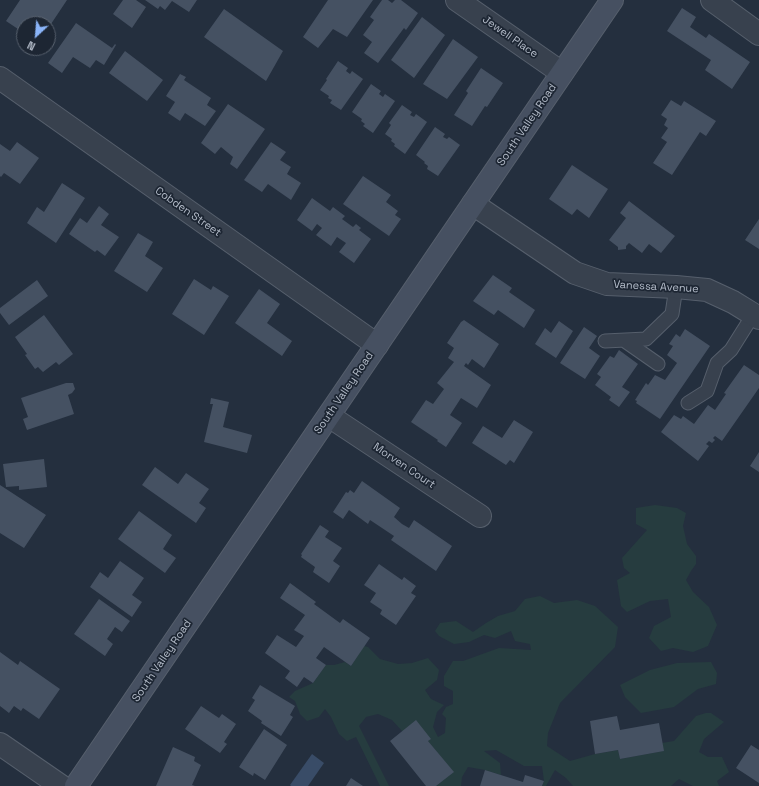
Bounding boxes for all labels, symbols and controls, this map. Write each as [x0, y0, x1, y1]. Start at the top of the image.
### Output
street label: Jewell Place [480, 13, 540, 61]
north arrow [16, 16, 56, 56]
text: N [25, 38, 38, 54]
street label: South Valley Road [495, 81, 559, 169]
street label: Cobden Street [152, 184, 224, 240]
street label: Vanessa Avenue [613, 278, 699, 296]
street label: South Valley Road [312, 349, 376, 437]
street label: Morven Court [370, 440, 438, 492]
street label: South Valley Road [130, 617, 194, 705]

